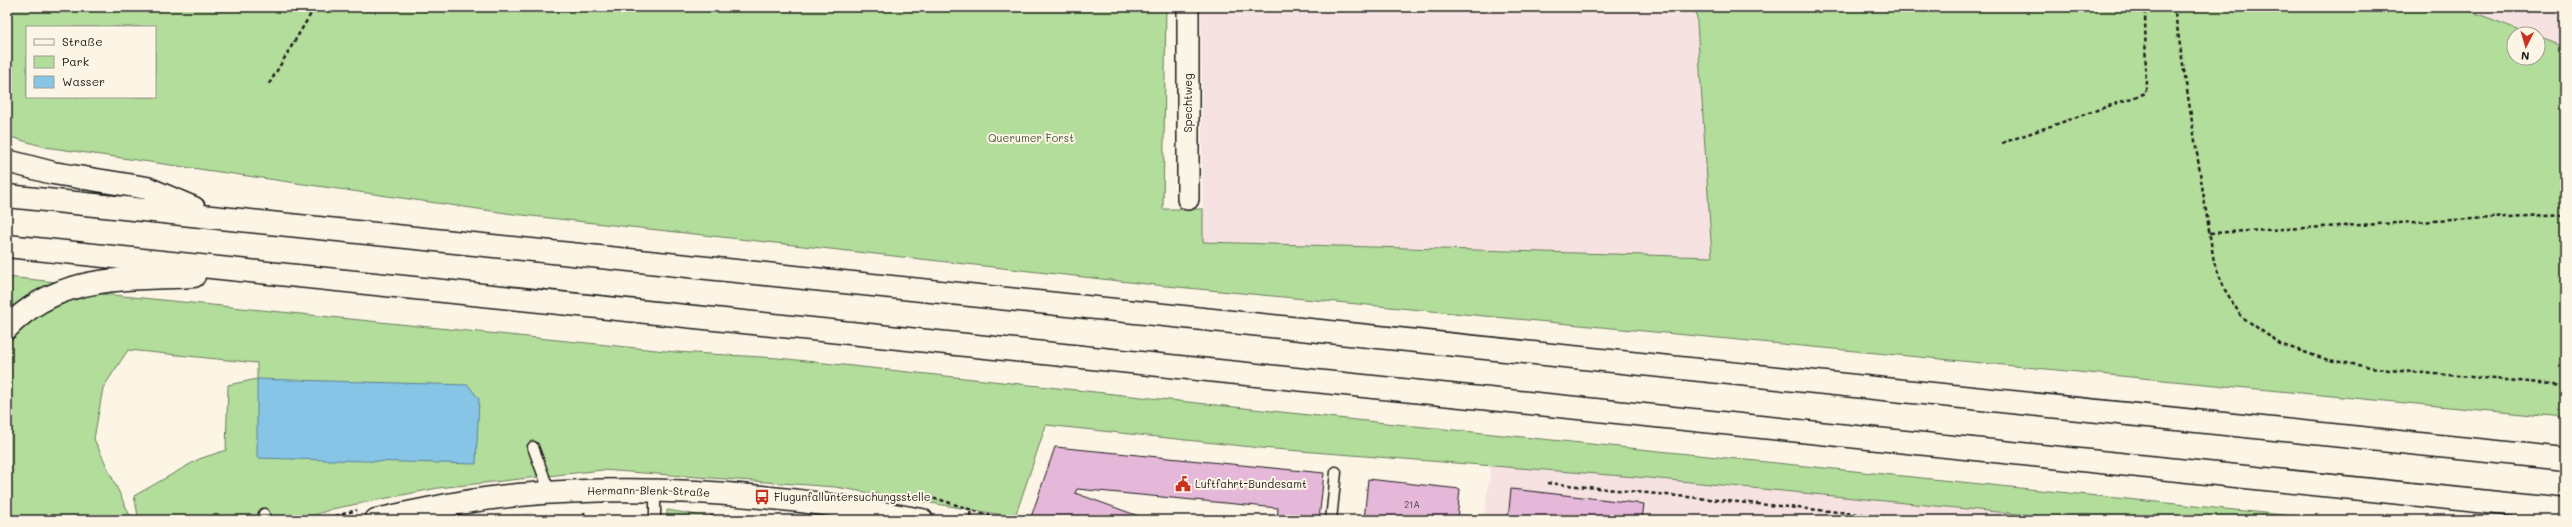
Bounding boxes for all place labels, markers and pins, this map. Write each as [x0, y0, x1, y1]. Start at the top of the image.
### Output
public building icon: Luftfahrt-Bundesamt [1174, 475, 1192, 493]
place label: Luftfahrt-Bundesamt [1195, 476, 1307, 491]
bus stop icon: Flugunfalluntersuchungsstelle [753, 488, 771, 506]
place label: Flugunfalluntersuchungsstelle [774, 489, 931, 504]

